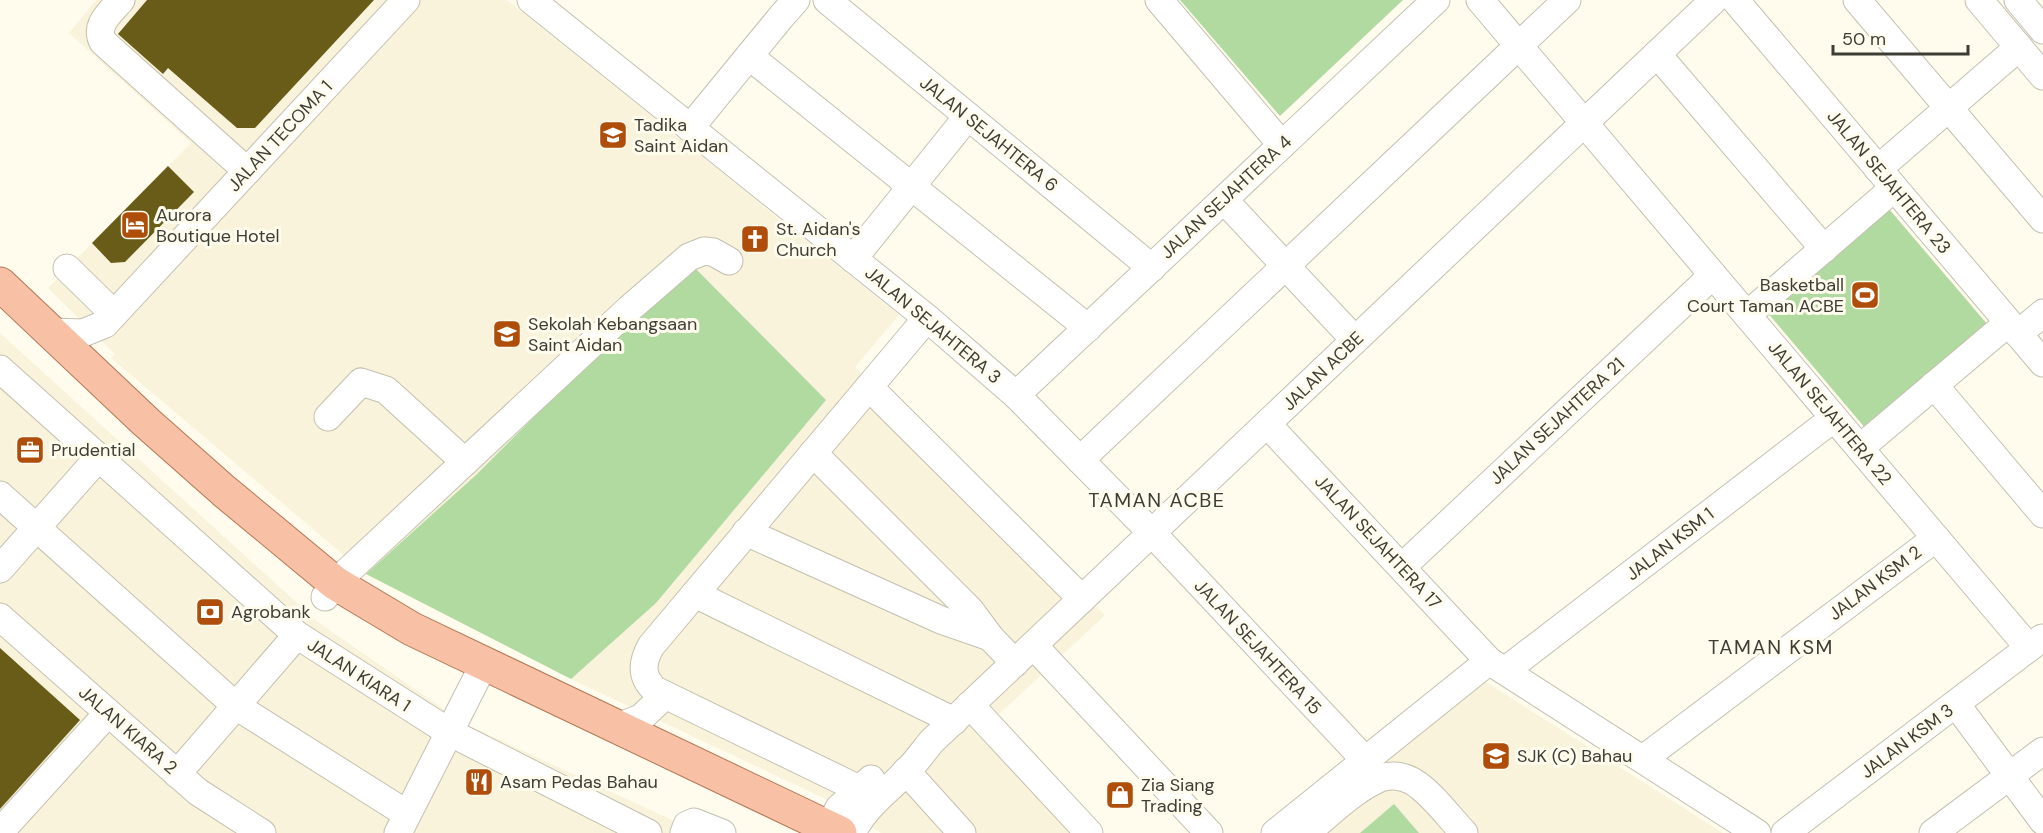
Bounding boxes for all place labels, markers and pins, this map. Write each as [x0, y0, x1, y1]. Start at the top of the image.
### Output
place label: Tadika Saint Aidan [634, 113, 728, 158]
school or university icon: Tadika Saint Aidan [597, 119, 629, 151]
place label: Aurora Boutique Hotel [156, 203, 279, 248]
hotel icon: Aurora Boutique Hotel [119, 209, 151, 241]
place label: St. Aidan's Church [776, 217, 861, 262]
church icon: St. Aidan's Church [739, 223, 771, 255]
place label: Basketball Court Taman ACBE [1687, 273, 1844, 318]
sports icon: Basketball Court Taman ACBE [1849, 279, 1881, 311]
place label: Sekolah Kebangsaan Saint Aidan [528, 312, 697, 357]
school or university icon: Sekolah Kebangsaan Saint Aidan [491, 318, 523, 350]
office icon: Prudential [14, 434, 46, 466]
place label: Prudential [51, 438, 135, 462]
bank icon: Agrobank [194, 596, 226, 628]
place label: Agrobank [231, 600, 310, 624]
school or university icon: SJK (C) Bahau [1480, 740, 1512, 772]
place label: SJK (C) Bahau [1517, 744, 1632, 768]
restaurant icon: Asam Pedas Bahau [463, 766, 495, 798]
place label: Asam Pedas Bahau [500, 770, 658, 794]
place label: Zia Siang Trading [1141, 773, 1215, 818]
shop icon: Zia Siang Trading [1104, 779, 1136, 811]

